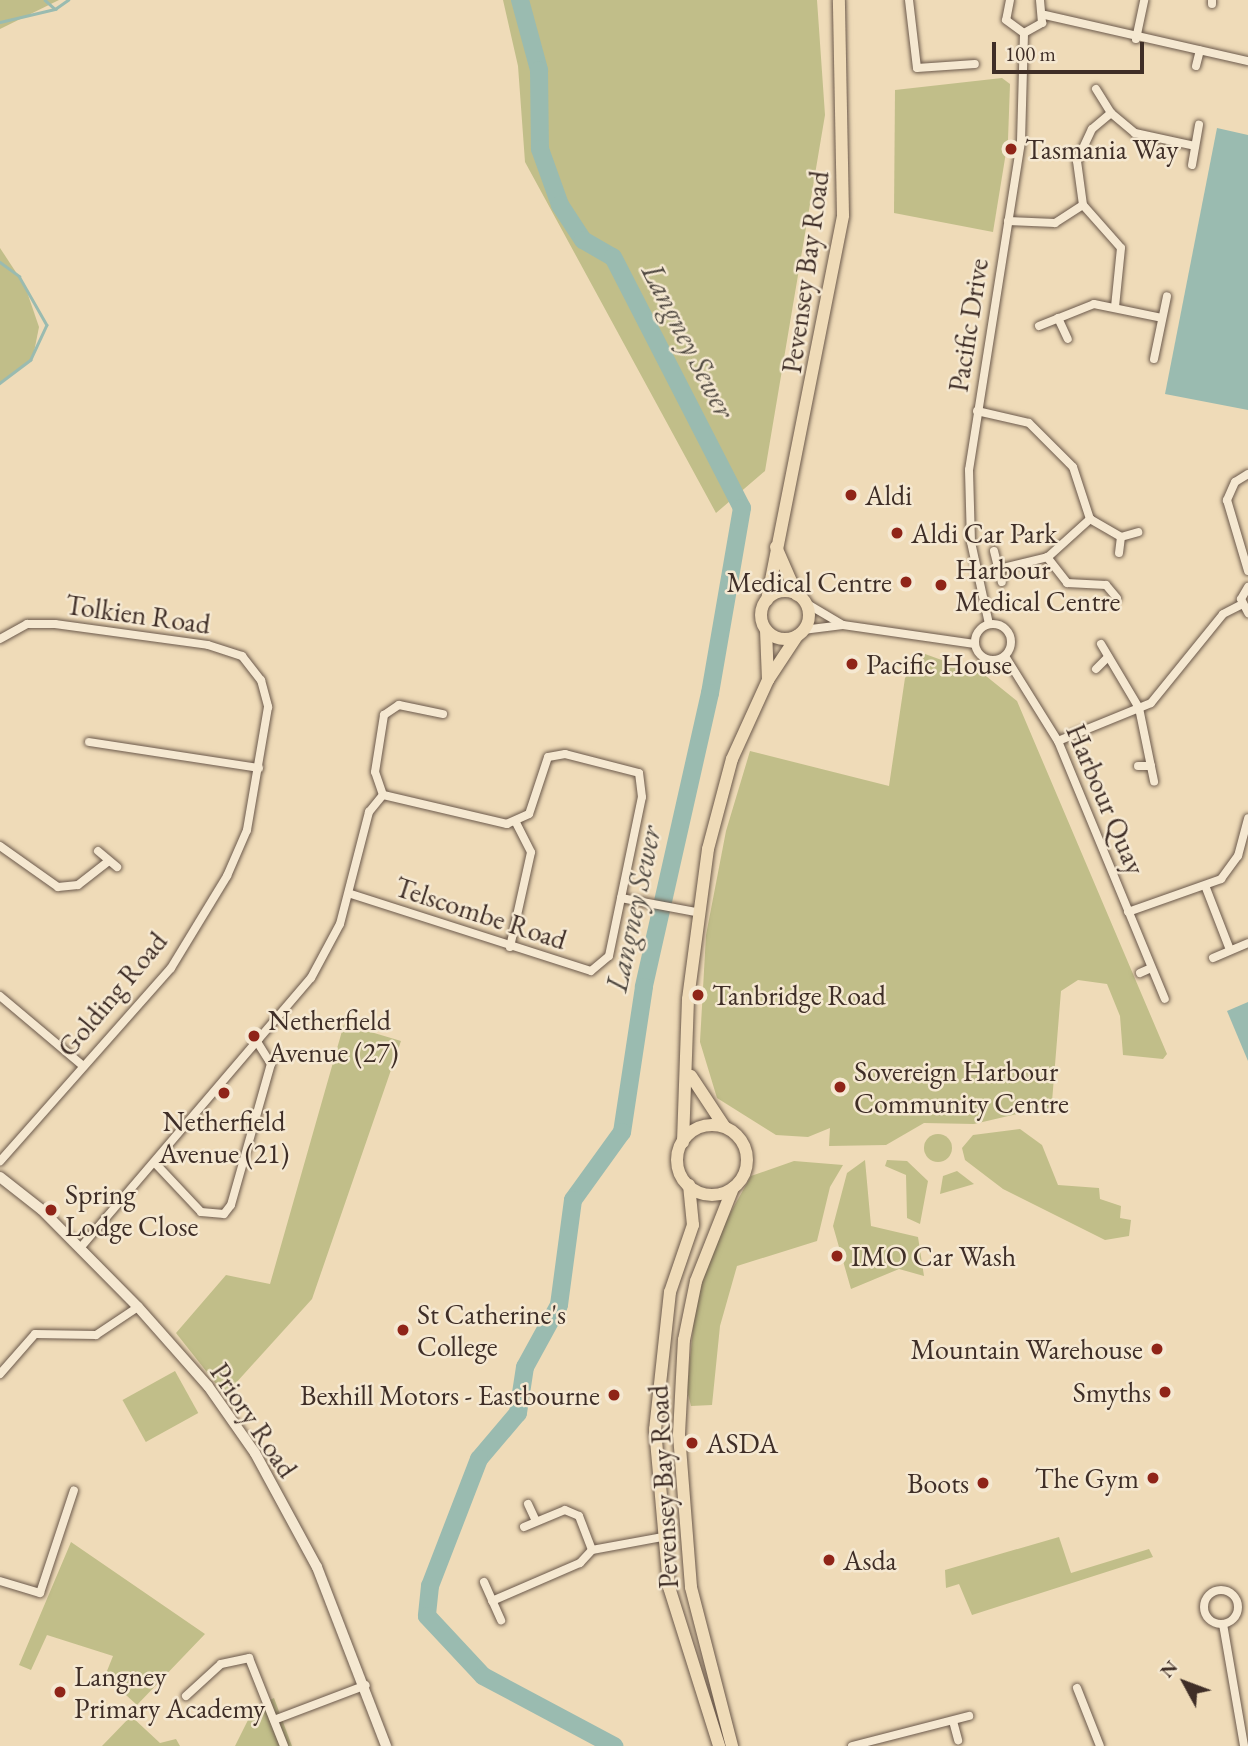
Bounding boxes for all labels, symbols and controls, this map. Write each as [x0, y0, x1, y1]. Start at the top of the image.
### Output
scale bar [996, 28, 1148, 72]
text: 100 m [1005, 40, 1056, 67]
place label: Tasmania Way [1025, 132, 1178, 166]
marker: Tasmania Way [1003, 141, 1019, 157]
street label: Pevensey Bay Road [774, 169, 836, 375]
street label: Pacific Drive [941, 256, 995, 394]
water label: Langney Sewer [634, 258, 742, 424]
place label: Aldi [865, 478, 912, 512]
marker: Aldi [843, 487, 859, 503]
place label: Aldi Car Park [911, 516, 1057, 550]
marker: Aldi Car Park [889, 525, 905, 541]
place label: Harbour Medical Centre [955, 552, 1120, 618]
place label: Medical Centre [727, 565, 892, 599]
marker: Medical Centre [898, 574, 914, 590]
marker: Harbour Medical Centre [933, 577, 949, 593]
street label: Tolkien Road [63, 587, 213, 641]
place label: Pacific House [866, 647, 1012, 681]
marker: Pacific House [844, 656, 860, 672]
street label: Harbour Quay [1059, 719, 1153, 879]
water label: Langney Sewer [599, 823, 669, 995]
street label: Telscombe Road [391, 869, 571, 957]
street label: Golding Road [50, 925, 174, 1063]
place label: Tanbridge Road [712, 978, 886, 1012]
marker: Tanbridge Road [690, 987, 706, 1003]
place label: Netherfield Avenue (27) [268, 1003, 398, 1069]
marker: Netherfield Avenue (27) [246, 1028, 262, 1044]
place label: Sovereign Harbour Community Centre [854, 1054, 1069, 1120]
marker: Sovereign Harbour Community Centre [832, 1079, 848, 1095]
marker: Netherfield Avenue (21) [216, 1085, 232, 1101]
place label: Netherfield Avenue (21) [159, 1104, 289, 1170]
place label: Spring Lodge Close [65, 1177, 199, 1243]
marker: Spring Lodge Close [43, 1202, 59, 1218]
place label: IMO Car Wash [851, 1239, 1016, 1273]
marker: IMO Car Wash [829, 1248, 845, 1264]
place label: St Catherine's College [417, 1297, 566, 1363]
marker: St Catherine's College [395, 1322, 411, 1338]
place label: Mountain Warehouse [910, 1332, 1143, 1366]
marker: Mountain Warehouse [1149, 1341, 1165, 1357]
street label: Priory Road [203, 1356, 305, 1484]
place label: Smyths [1073, 1375, 1151, 1409]
place label: Bexhill Motors - Eastbourne [300, 1378, 600, 1412]
street label: Pevensey Bay Road [641, 1384, 685, 1590]
marker: Smyths [1157, 1384, 1173, 1400]
marker: Bexhill Motors - Eastbourne [606, 1387, 622, 1403]
place label: ASDA [706, 1426, 778, 1460]
marker: ASDA [684, 1435, 700, 1451]
place label: The Gym [1035, 1461, 1139, 1495]
place label: Boots [907, 1466, 969, 1500]
marker: The Gym [1145, 1470, 1161, 1486]
marker: Boots [975, 1475, 991, 1491]
place label: Asda [843, 1543, 897, 1577]
marker: Asda [821, 1552, 837, 1568]
north arrow [1150, 1648, 1220, 1718]
text: N [1154, 1655, 1183, 1683]
place label: Langney Primary Academy [74, 1659, 265, 1725]
marker: Langney Primary Academy [52, 1684, 68, 1700]

